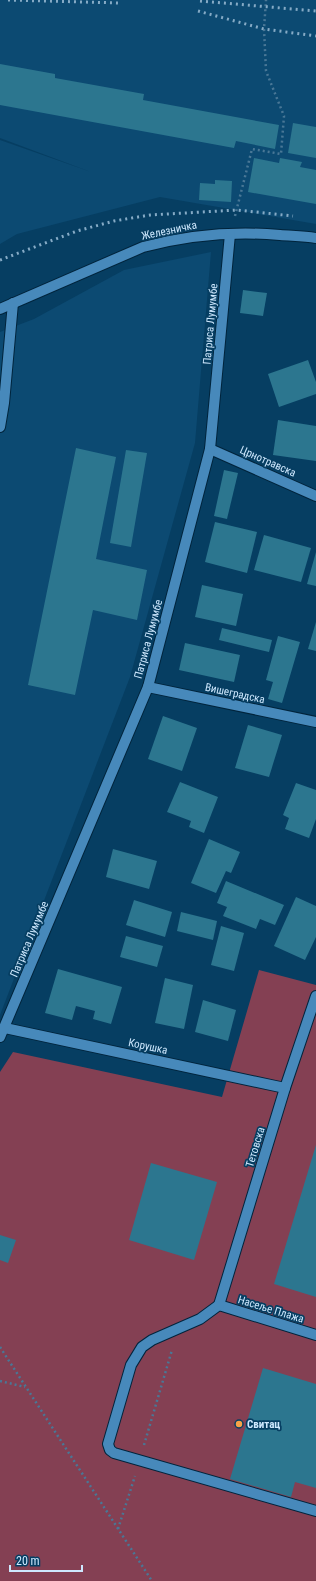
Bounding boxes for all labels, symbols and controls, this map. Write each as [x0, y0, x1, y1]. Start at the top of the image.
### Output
street label: Железничка [140, 218, 198, 243]
street label: Патриса Лумумбе [200, 283, 221, 365]
street label: Црнотравска [238, 443, 298, 480]
street label: Патриса Лумумбе [132, 598, 165, 680]
street label: Вишеградска [204, 681, 266, 706]
street label: Патриса Лумумбе [8, 899, 51, 979]
street label: Корушка [127, 1036, 169, 1057]
street label: Тетовска [243, 1125, 268, 1169]
street label: Насеље Плажа [236, 1293, 305, 1326]
place label: Свитац [247, 1418, 280, 1431]
marker: Свитац [234, 1419, 244, 1429]
scale bar [10, 1547, 82, 1573]
text: 20 m [16, 1554, 40, 1568]

